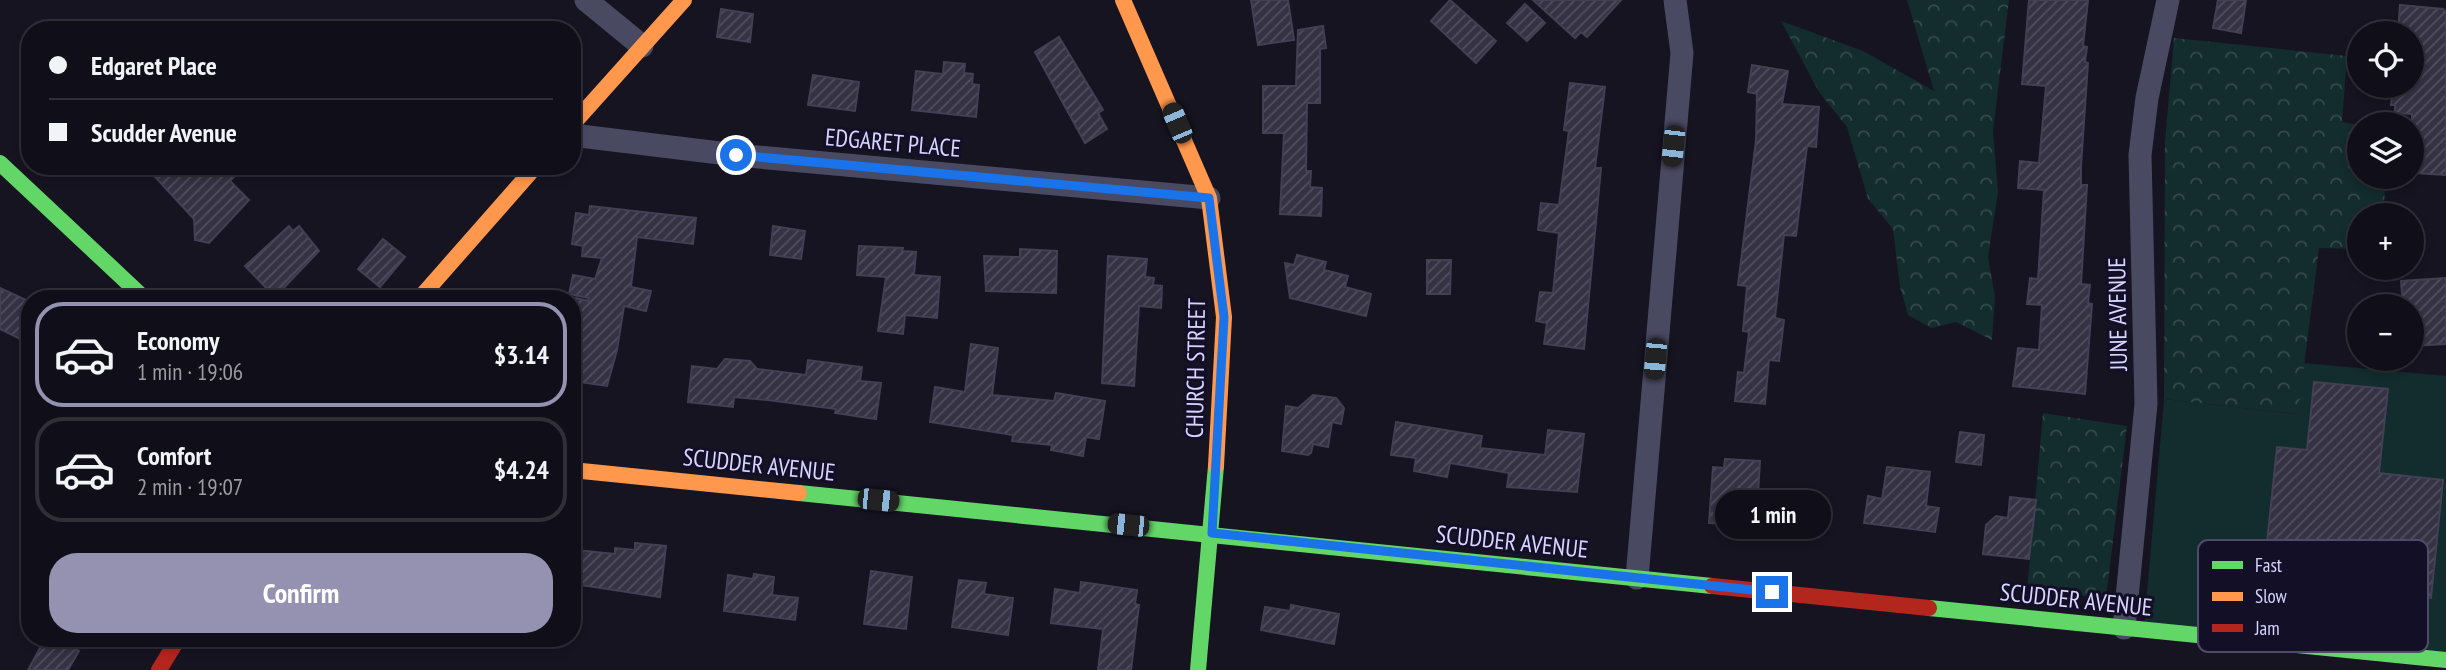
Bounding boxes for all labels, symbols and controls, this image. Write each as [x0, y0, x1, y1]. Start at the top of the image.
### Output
map controls [2347, 21, 2424, 371]
button: locate [2347, 21, 2424, 98]
text: Edgaret Place [91, 49, 217, 82]
car [1160, 100, 1195, 146]
button: layers [2347, 112, 2424, 189]
text: Scudder Avenue [91, 116, 237, 149]
street label: EDGARET PLACE [824, 121, 962, 164]
car [1661, 124, 1686, 168]
route start [720, 139, 752, 171]
button: + [2347, 203, 2424, 280]
street label: JUNE AVENUE [2101, 257, 2134, 372]
button: − [2347, 294, 2424, 371]
street label: CHURCH STREET [1179, 297, 1212, 438]
icon: car [53, 323, 116, 386]
text: Economy [137, 324, 219, 357]
car [1643, 337, 1668, 381]
text: $3.14 [494, 338, 549, 371]
text: 1 min · 19:06 [137, 357, 243, 386]
icon: car [53, 438, 116, 501]
text: Comfort [137, 439, 211, 472]
street label: SCUDDER AVENUE [681, 441, 837, 488]
text: $4.24 [494, 453, 549, 486]
text: 2 min · 19:07 [137, 472, 243, 501]
car [857, 487, 900, 513]
callout: 1 min [1714, 490, 1830, 540]
text: 1 min [1750, 500, 1796, 529]
car [1107, 512, 1150, 538]
street label: SCUDDER AVENUE [1434, 518, 1590, 565]
legend [2198, 540, 2428, 652]
button: Confirm [49, 553, 553, 633]
text: Fast [2255, 553, 2283, 577]
route end [1756, 576, 1788, 608]
street label: SCUDDER AVENUE [1998, 576, 2154, 623]
text: Slow [2255, 584, 2288, 608]
text: Jam [2254, 616, 2280, 640]

